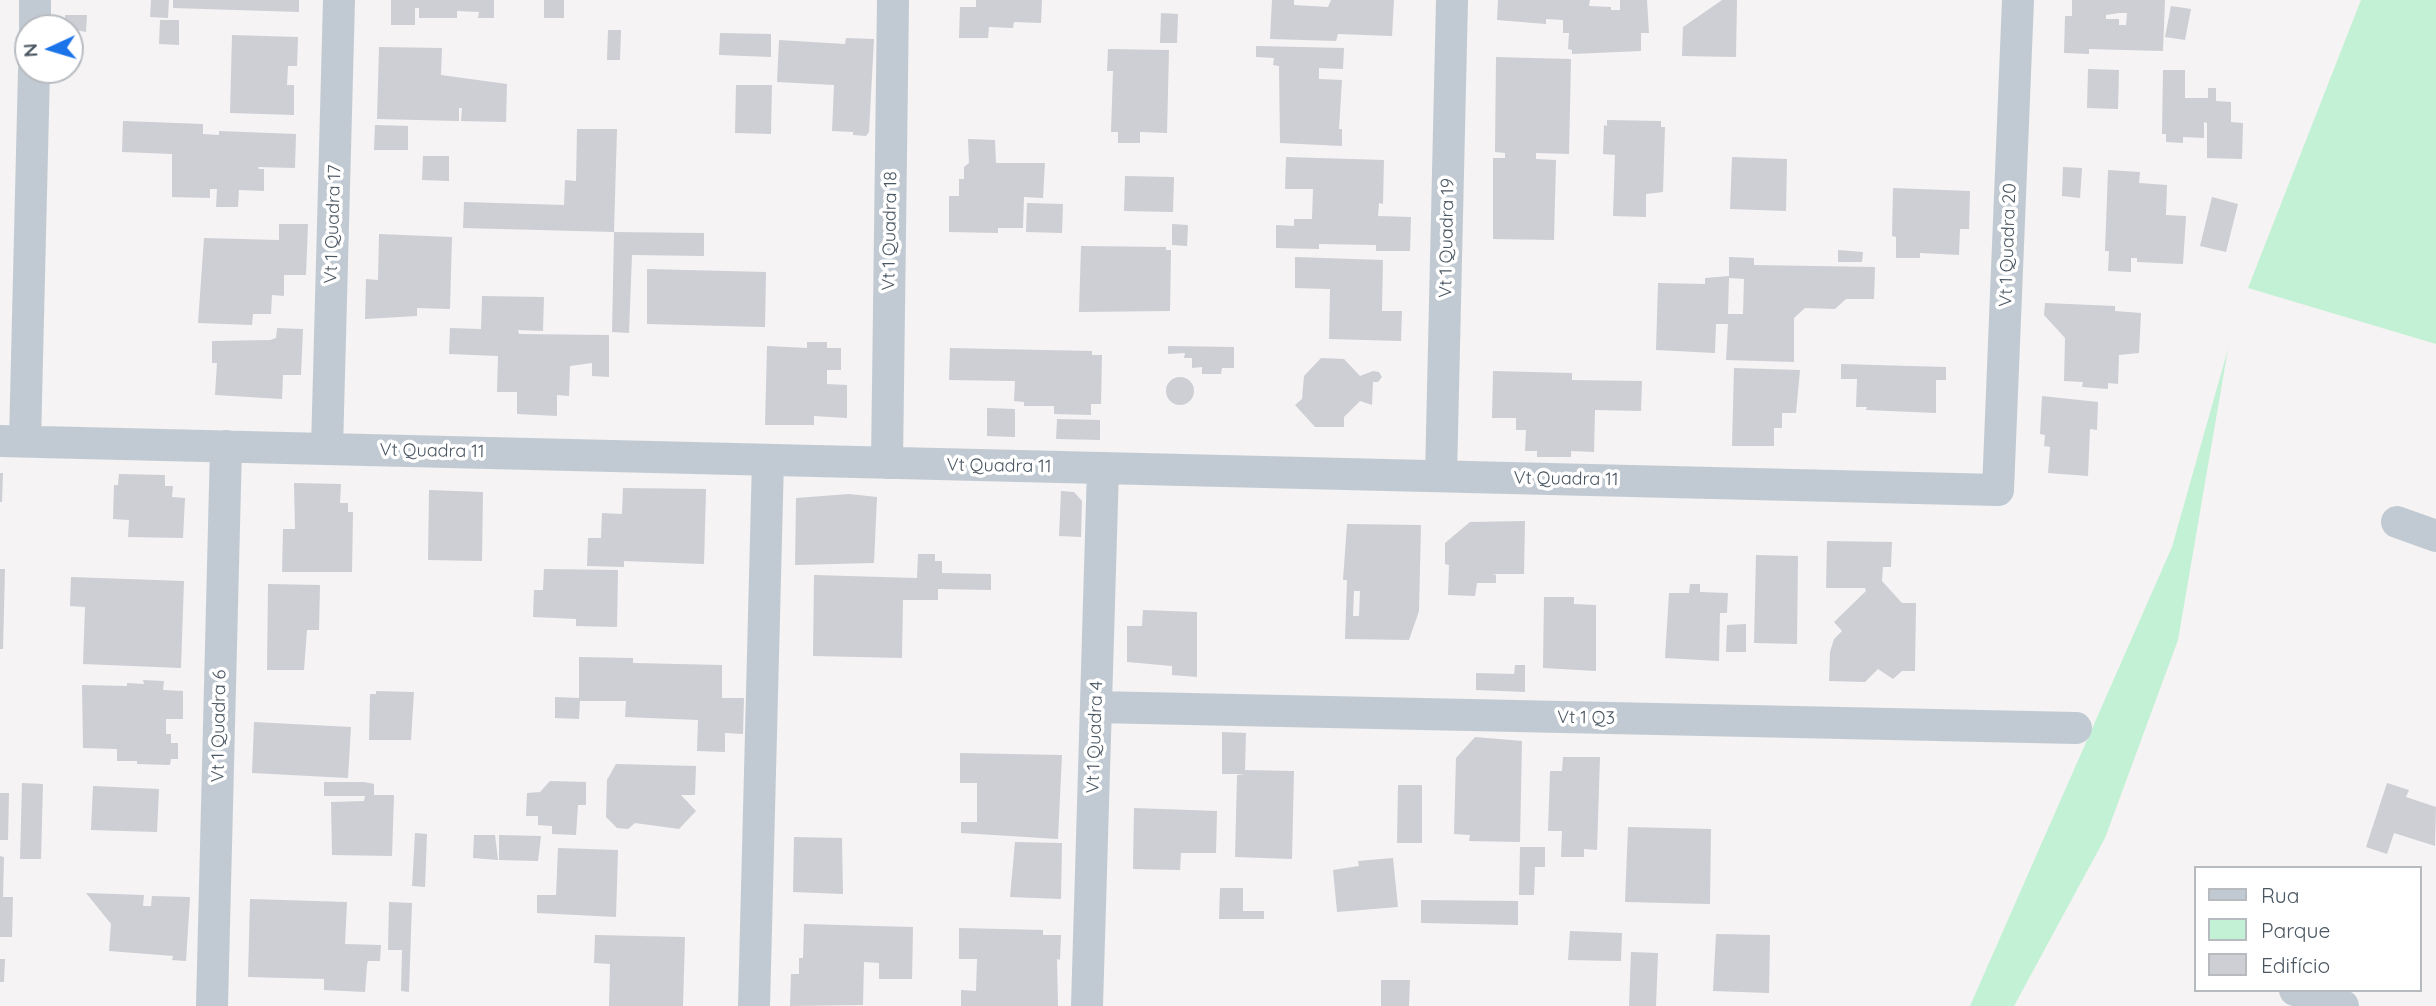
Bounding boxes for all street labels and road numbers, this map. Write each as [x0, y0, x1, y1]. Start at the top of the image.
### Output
street label: Vt 1 Quadra 17 [320, 164, 346, 284]
street label: Vt 1 Quadra 18 [878, 171, 902, 291]
street label: Vt 1 Quadra 19 [1435, 178, 1459, 298]
street label: Vt 1 Quadra 20 [1995, 183, 2021, 307]
street label: Vt Quadra 11 [379, 439, 485, 463]
street label: Vt Quadra 11 [946, 454, 1052, 478]
street label: Vt Quadra 11 [1513, 467, 1619, 491]
street label: Vt 1 Quadra 6 [207, 669, 231, 783]
street label: Vt 1 Quadra 4 [1082, 680, 1108, 794]
street label: Vt 1 Q3 [1557, 707, 1615, 729]

